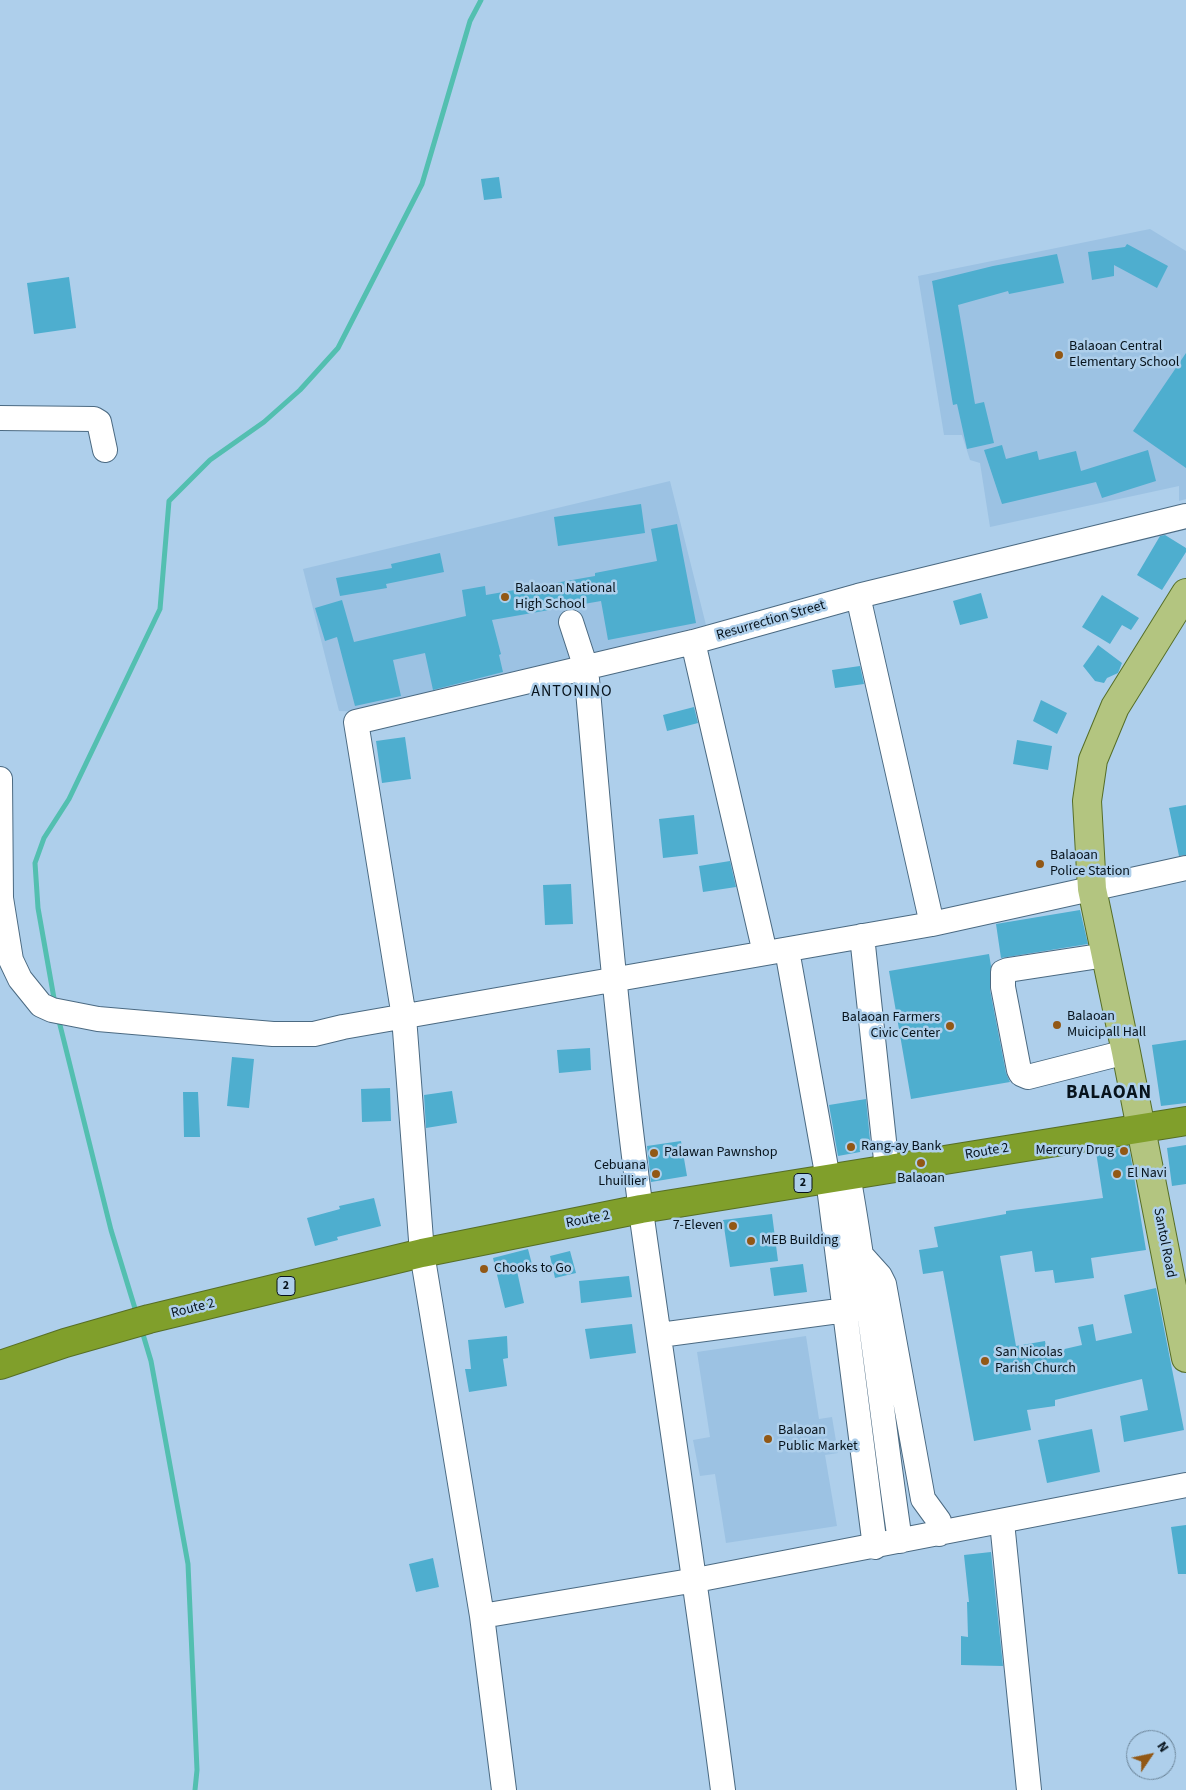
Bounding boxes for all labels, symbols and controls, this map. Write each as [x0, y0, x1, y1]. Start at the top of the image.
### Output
place label: Balaoan Central Elementary School [1069, 339, 1179, 372]
marker: Balaoan Central Elementary School [1053, 349, 1065, 361]
place label: Balaoan National High School [515, 581, 616, 614]
marker: Balaoan National High School [499, 591, 511, 603]
street label: Resurrection Street [715, 597, 827, 645]
district label: ANTONINO [530, 682, 614, 702]
place label: Balaoan Police Station [1050, 848, 1130, 880]
marker: Balaoan Police Station [1034, 858, 1046, 870]
place label: Balaoan Muicipall Hall [1067, 1009, 1146, 1042]
place label: Balaoan Farmers Civic Center [842, 1010, 940, 1042]
marker: Balaoan Muicipall Hall [1051, 1019, 1063, 1031]
marker: Balaoan Farmers Civic Center [944, 1020, 956, 1032]
district label: BALAOAN [1065, 1083, 1153, 1105]
place label: Rang-ay Bank [861, 1139, 941, 1155]
street label: Route 2 [964, 1140, 1010, 1164]
marker: Rang-ay Bank [845, 1141, 857, 1153]
place label: Mercury Drug [1035, 1143, 1114, 1159]
place label: Palawan Pawnshop [664, 1145, 777, 1161]
marker: Mercury Drug [1118, 1145, 1130, 1157]
marker: Palawan Pawnshop [648, 1147, 660, 1159]
marker: Balaoan [915, 1157, 927, 1169]
place label: Cebuana Lhuillier [594, 1158, 646, 1190]
place label: El Navi [1127, 1166, 1167, 1182]
marker: Cebuana Lhuillier [650, 1168, 662, 1180]
marker: El Navi [1111, 1168, 1123, 1180]
place label: Balaoan [897, 1171, 945, 1187]
road number: 2 [794, 1174, 812, 1192]
street label: Santol Road [1149, 1207, 1179, 1279]
street label: Route 2 [565, 1208, 611, 1232]
place label: 7-Eleven [673, 1218, 723, 1234]
marker: 7-Eleven [727, 1220, 739, 1232]
place label: MEB Building [761, 1233, 838, 1249]
marker: MEB Building [745, 1235, 757, 1247]
place label: Chooks to Go [494, 1261, 572, 1277]
marker: Chooks to Go [478, 1263, 490, 1275]
road number: 2 [277, 1276, 295, 1295]
street label: Route 2 [169, 1295, 217, 1323]
place label: San Nicolas Parish Church [995, 1345, 1076, 1378]
marker: San Nicolas Parish Church [979, 1355, 991, 1367]
place label: Balaoan Public Market [778, 1423, 858, 1455]
marker: Balaoan Public Market [762, 1433, 774, 1445]
north arrow [1126, 1730, 1176, 1780]
text: N [1152, 1738, 1174, 1757]

